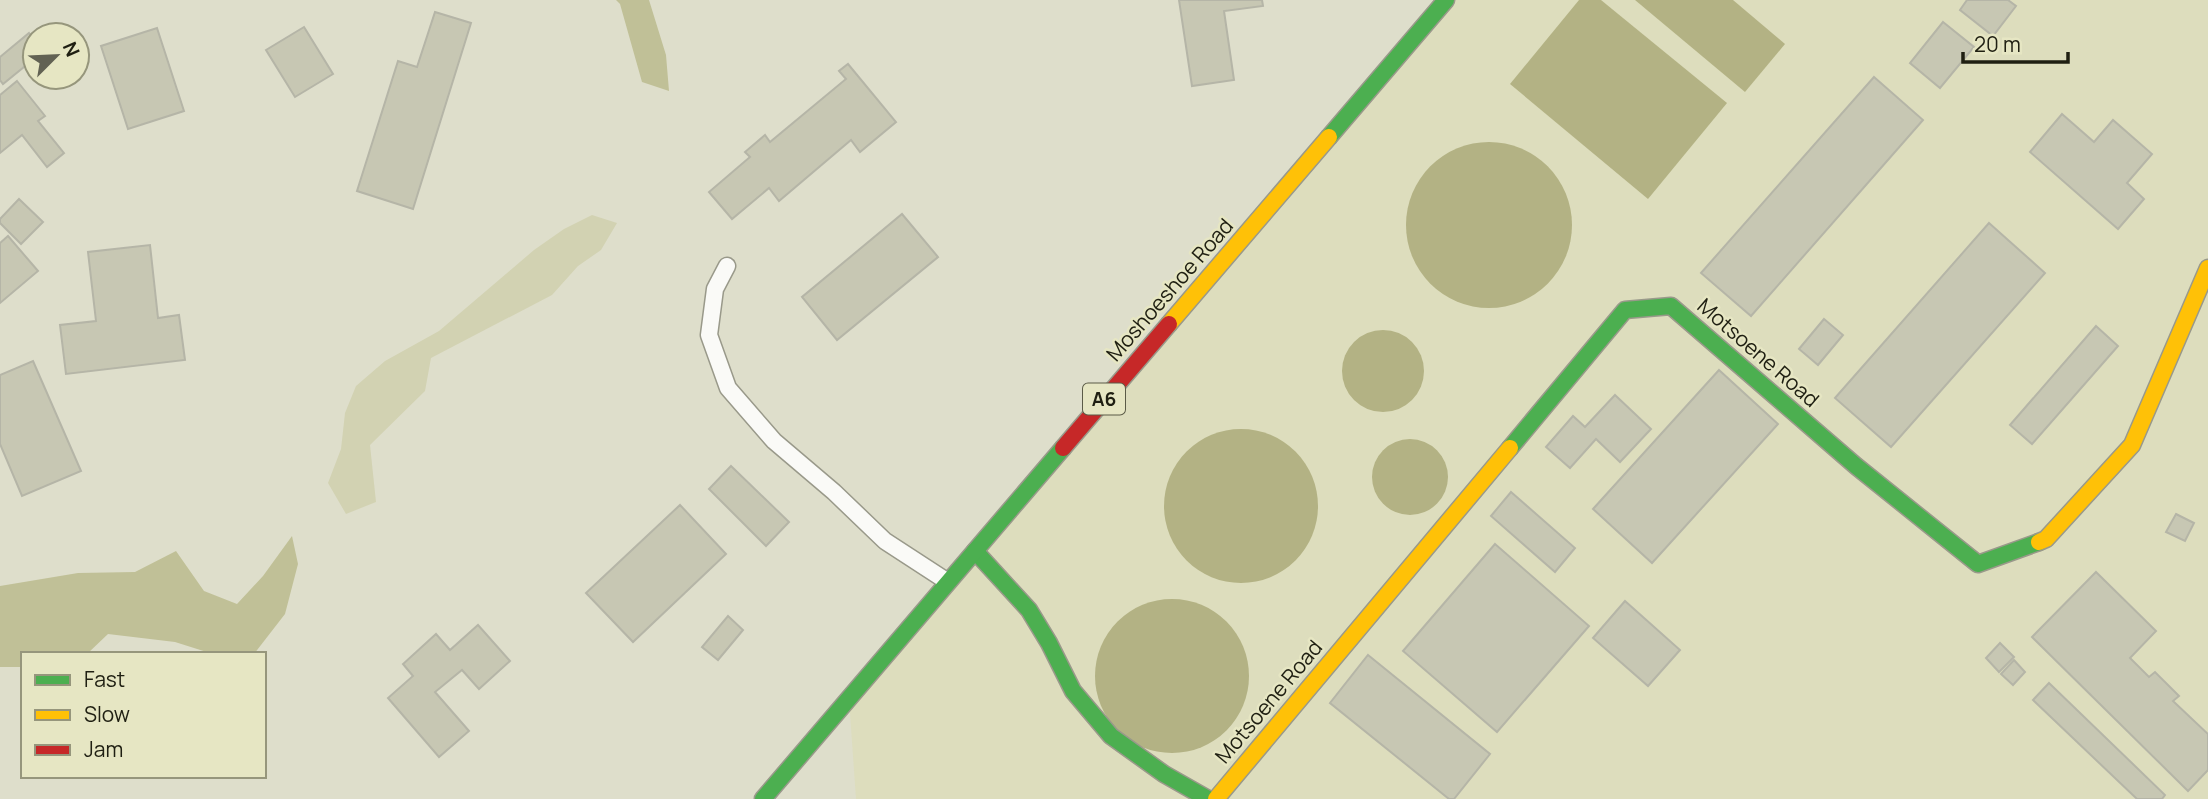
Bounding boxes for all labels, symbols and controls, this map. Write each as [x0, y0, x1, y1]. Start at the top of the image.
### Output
north arrow [21, 21, 91, 91]
scale bar [1963, 21, 2068, 65]
text: 20 m [1974, 30, 2021, 58]
text: N [57, 38, 86, 61]
street label: Moshoeshoe Road [1100, 212, 1239, 367]
street label: Motsoene Road [1692, 292, 1825, 413]
road number: A6 [1083, 384, 1125, 414]
street label: Motsoene Road [1208, 634, 1328, 769]
legend [21, 652, 266, 778]
text: Fast [84, 665, 125, 693]
text: Slow [84, 700, 130, 728]
text: Jam [84, 735, 123, 763]

